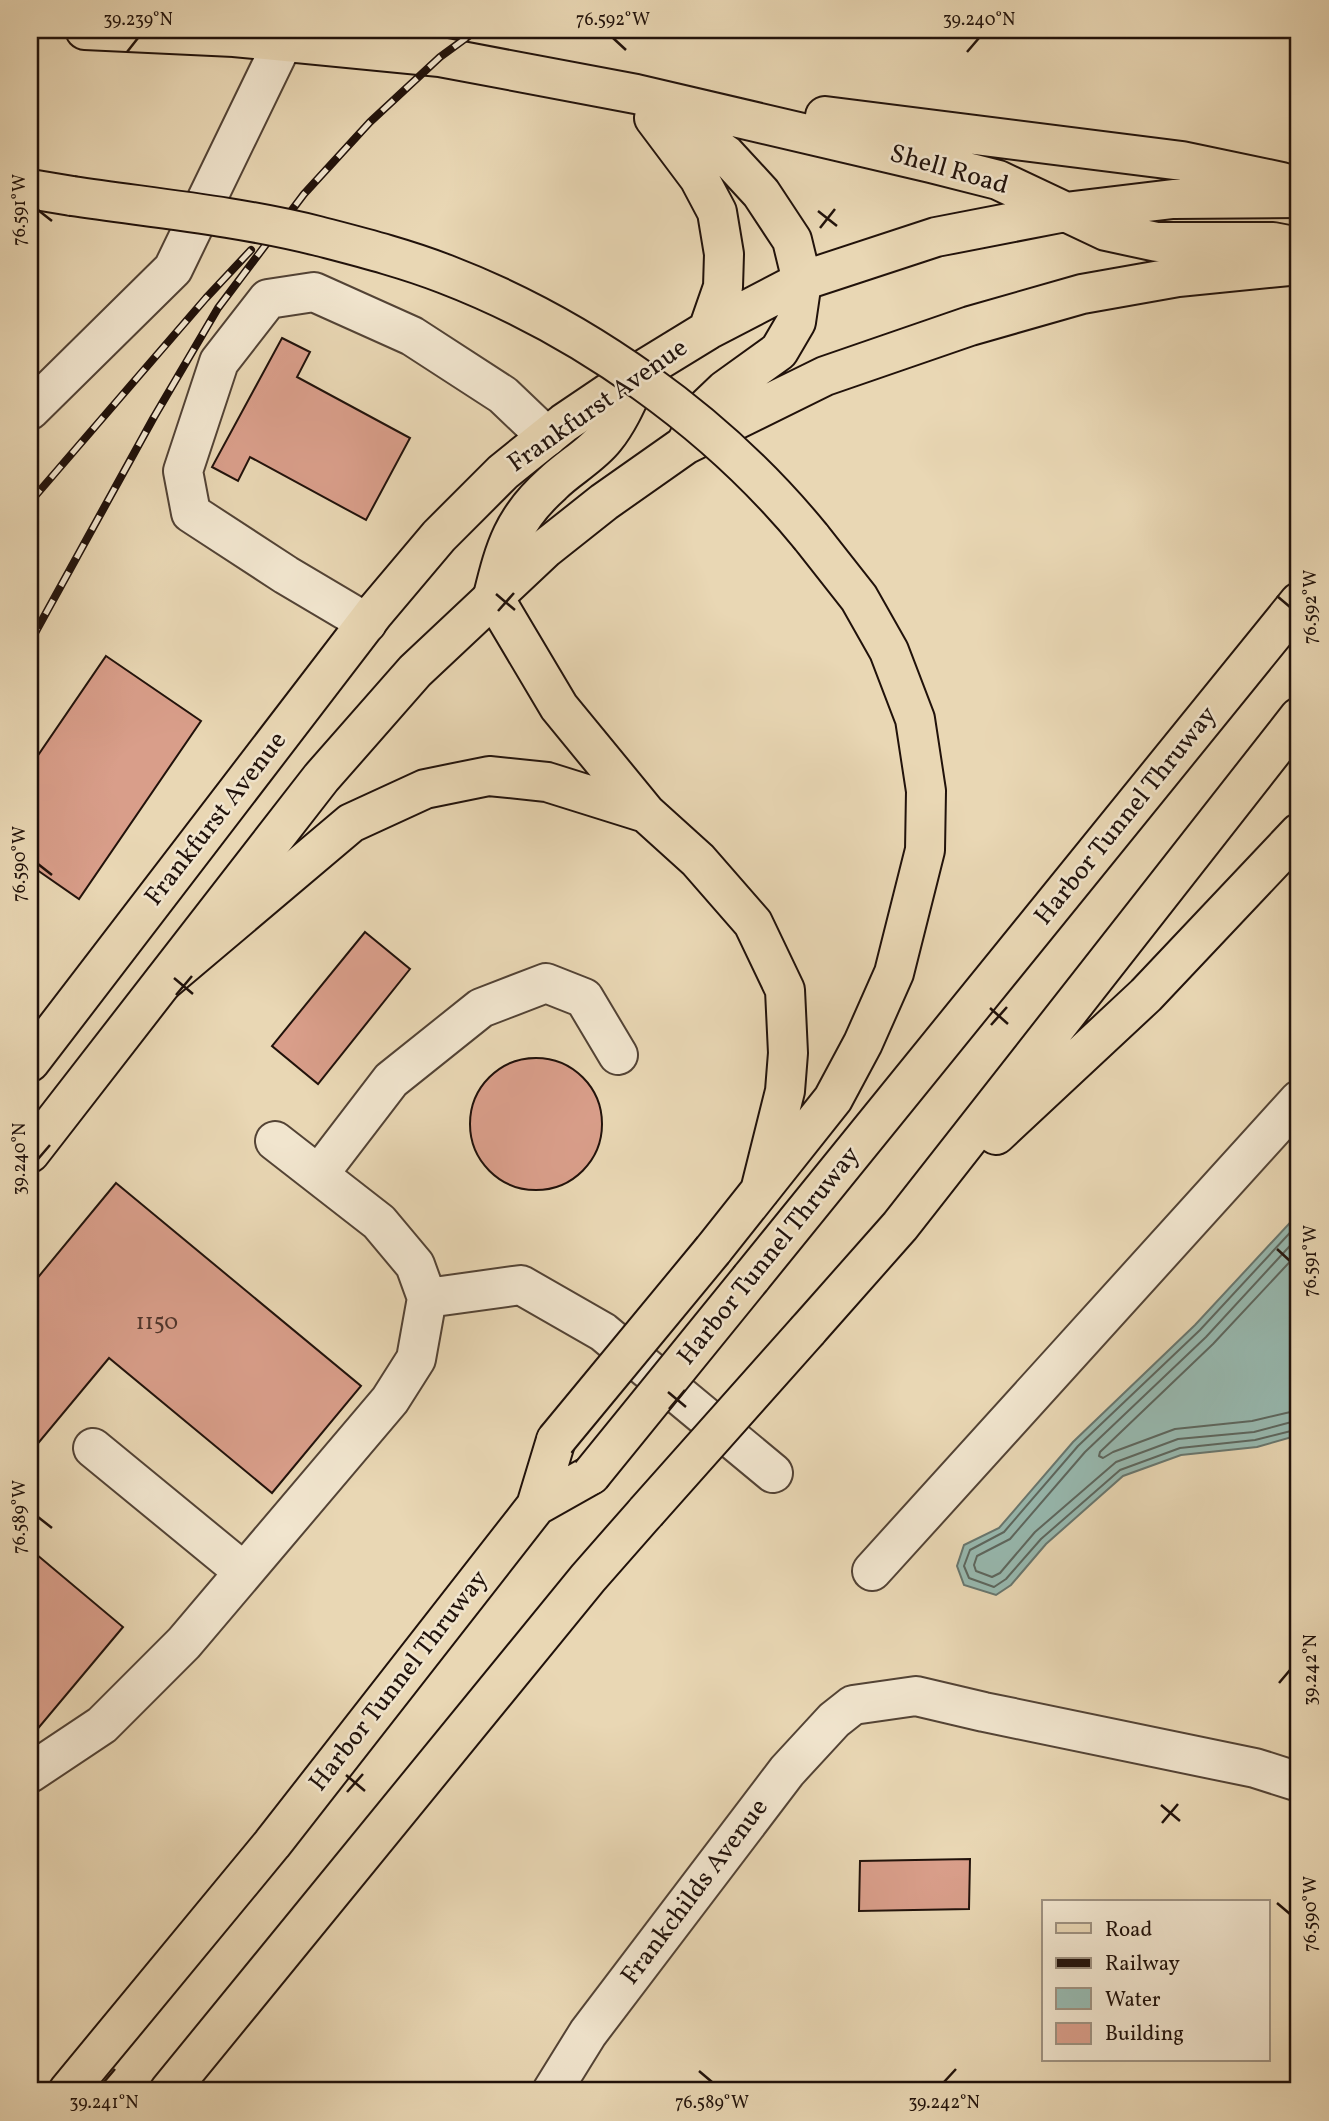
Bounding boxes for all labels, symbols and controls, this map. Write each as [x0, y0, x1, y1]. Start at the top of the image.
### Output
text: 39.239°N [103, 8, 173, 33]
text: 76.592°W [576, 8, 650, 33]
text: 39.240°N [943, 8, 1015, 33]
street label: Shell Road [886, 136, 1012, 204]
text: 76.591°W [8, 174, 33, 246]
street label: Frankfurst Avenue [501, 330, 695, 482]
text: 76.592°W [1299, 570, 1324, 644]
street label: Harbor Tunnel Thruway [1026, 699, 1226, 933]
street label: Frankfurst Avenue [136, 724, 296, 914]
text: 76.590°W [8, 826, 33, 902]
text: 39.240°N [8, 1123, 33, 1195]
street label: Harbor Tunnel Thruway [669, 1139, 869, 1373]
text: 76.591°W [1299, 1225, 1324, 1297]
house number: 1150 [136, 1307, 178, 1339]
text: 76.589°W [8, 1480, 33, 1554]
street label: Harbor Tunnel Thruway [301, 1563, 497, 1799]
text: 39.242°N [1299, 1634, 1324, 1706]
street label: Frankchilds Avenue [613, 1791, 777, 1993]
text: 76.590°W [1299, 1876, 1324, 1952]
legend [1042, 1900, 1270, 2062]
text: Road [1105, 1916, 1152, 1945]
text: Railway [1105, 1950, 1181, 1979]
text: Water [1105, 1986, 1161, 2015]
text: Building [1105, 2020, 1184, 2049]
text: 39.241°N [69, 2091, 139, 2116]
text: 76.589°W [675, 2091, 749, 2116]
text: 39.242°N [908, 2091, 980, 2116]

